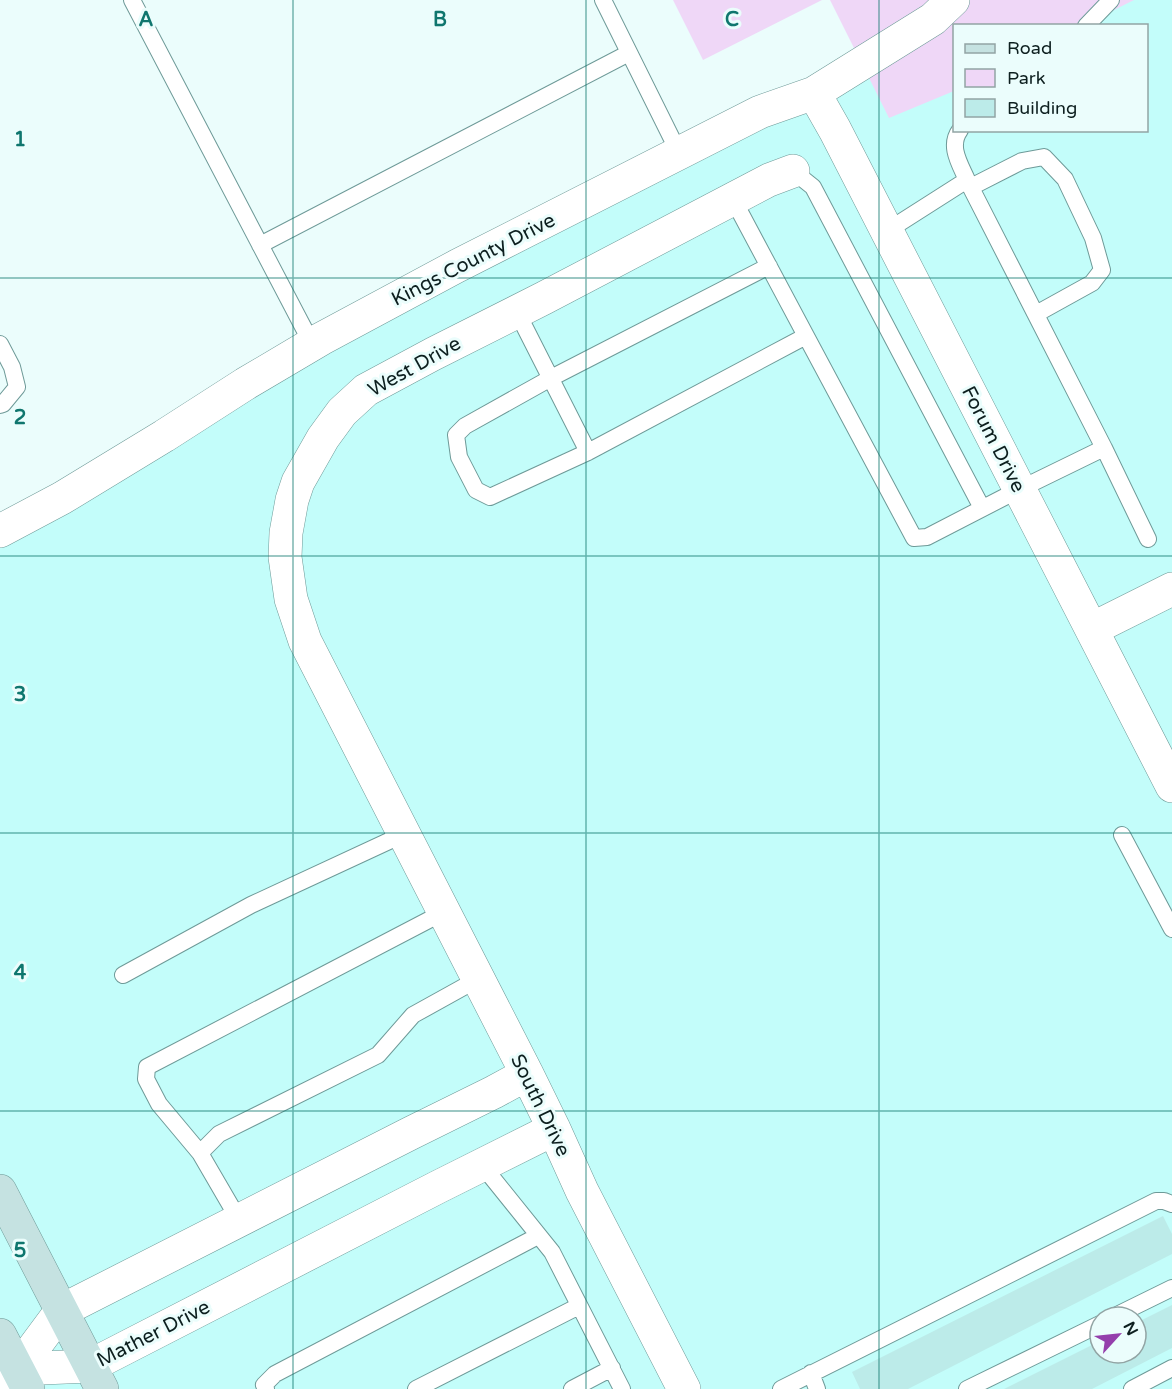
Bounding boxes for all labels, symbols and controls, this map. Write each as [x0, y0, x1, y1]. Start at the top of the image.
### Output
text: A [139, 8, 154, 32]
text: B [433, 8, 447, 32]
text: C [725, 8, 739, 32]
legend [953, 24, 1148, 132]
text: Road [1007, 37, 1052, 59]
text: Park [1007, 67, 1046, 89]
text: Building [1007, 97, 1077, 119]
text: 1 [14, 128, 26, 152]
street label: Kings County Drive [388, 208, 559, 312]
street label: West Drive [364, 332, 465, 402]
street label: Forum Drive [956, 382, 1030, 497]
text: 2 [14, 406, 26, 430]
text: 3 [14, 683, 26, 707]
text: 4 [14, 961, 27, 985]
street label: South Drive [505, 1050, 575, 1161]
text: 5 [14, 1239, 26, 1263]
street label: Mather Drive [93, 1295, 214, 1373]
north arrow [1088, 1305, 1148, 1365]
text: N [1119, 1318, 1142, 1339]

